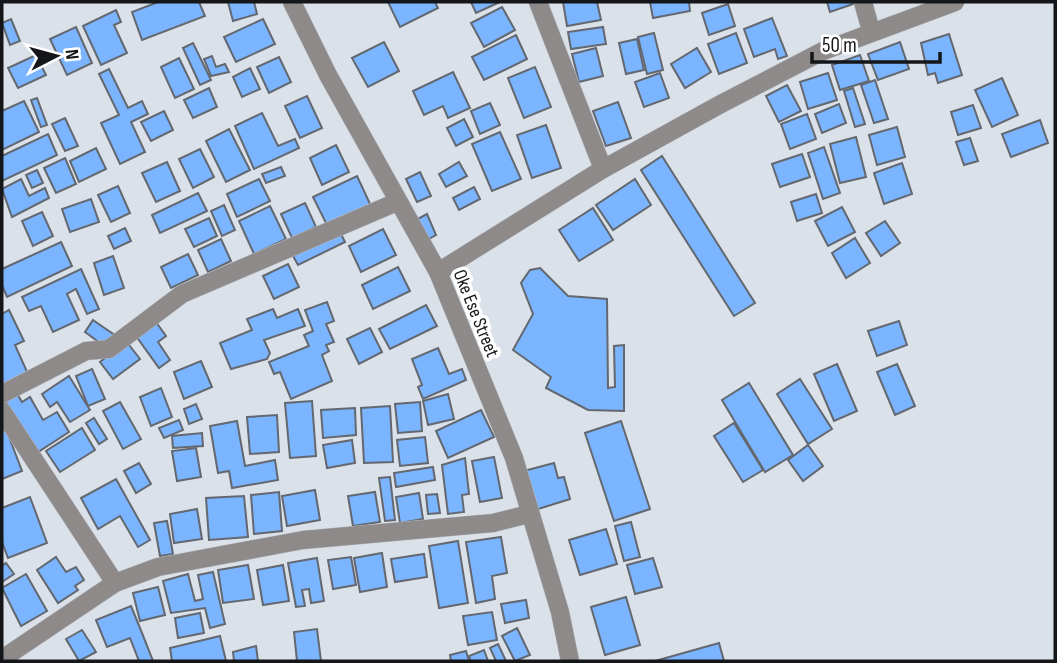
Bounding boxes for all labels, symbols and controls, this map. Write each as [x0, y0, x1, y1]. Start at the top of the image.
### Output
north arrow [21, 21, 91, 91]
scale bar [812, 21, 940, 65]
text: 50 m [822, 33, 857, 58]
text: N [59, 48, 83, 61]
street label: Oke Ese Street [448, 266, 504, 361]

